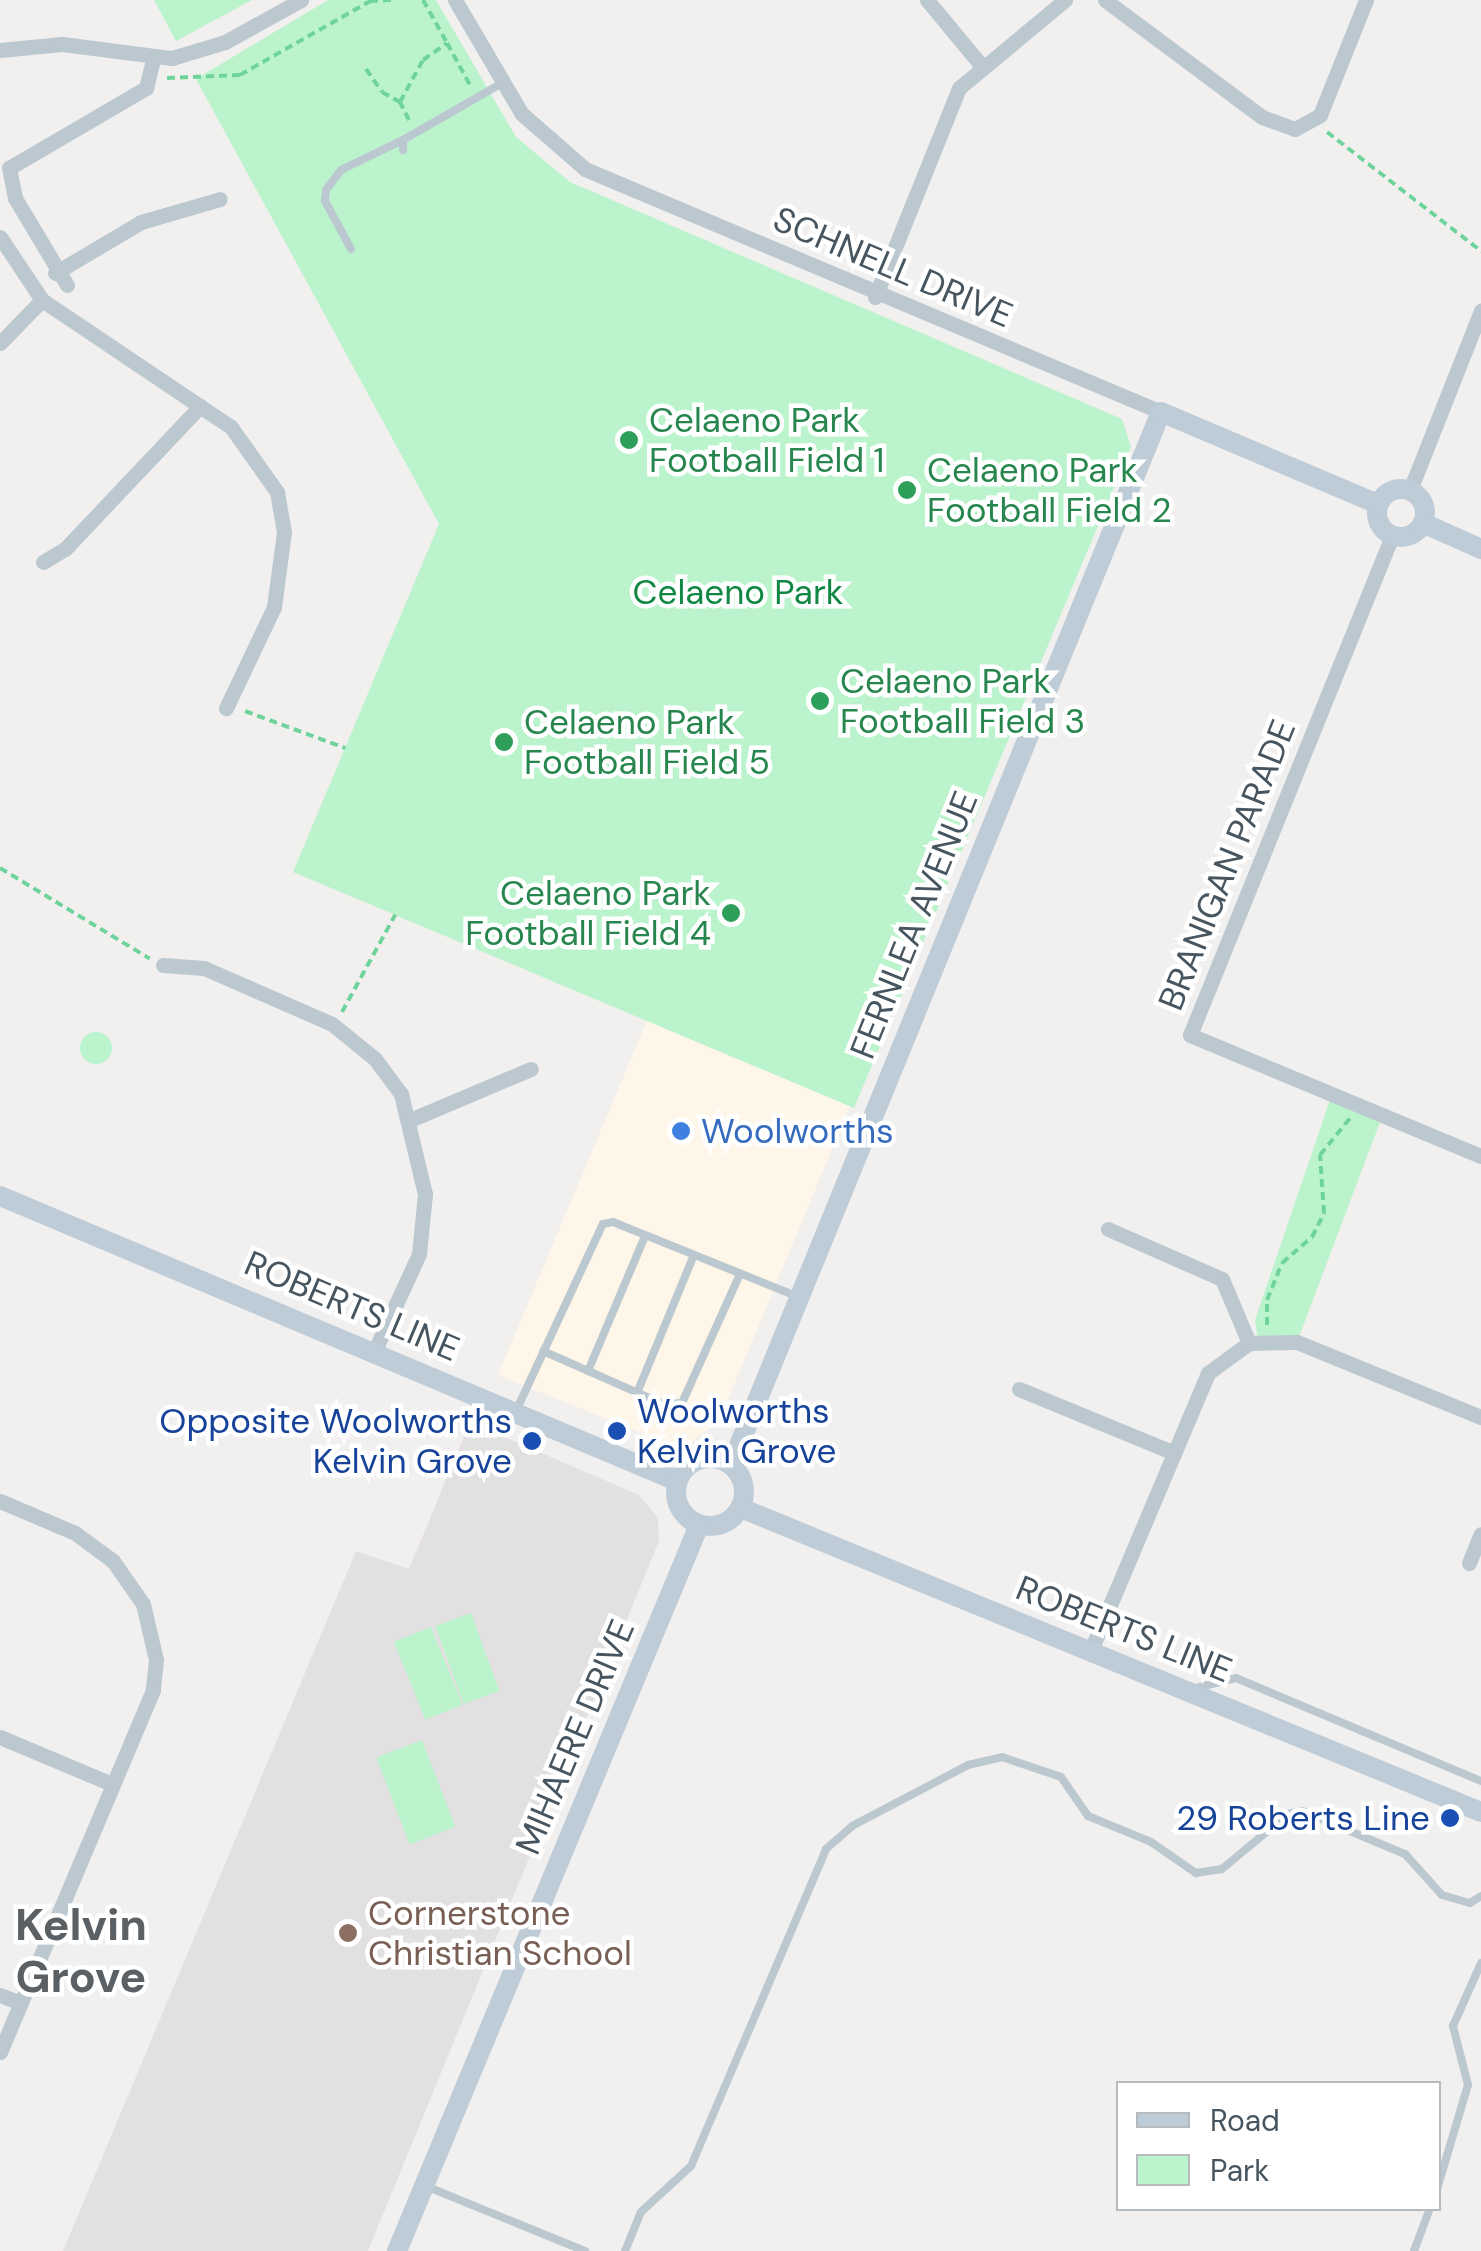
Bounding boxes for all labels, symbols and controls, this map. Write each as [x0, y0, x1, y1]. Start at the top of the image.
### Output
street label: SCHNELL DRIVE [767, 198, 1019, 336]
place label: Celaeno Park Football Field 1 [649, 399, 884, 481]
marker: Celaeno Park Football Field 1 [618, 429, 640, 451]
place label: Celaeno Park Football Field 2 [927, 449, 1172, 531]
marker: Celaeno Park Football Field 2 [896, 479, 918, 501]
park label: Celaeno Park [633, 571, 843, 613]
place label: Celaeno Park Football Field 3 [840, 660, 1085, 742]
marker: Celaeno Park Football Field 3 [809, 690, 831, 712]
place label: Celaeno Park Football Field 5 [524, 701, 770, 783]
street label: BRANIGAN PARADE [1150, 714, 1304, 1016]
marker: Celaeno Park Football Field 5 [493, 731, 515, 753]
street label: FERNLEA AVENUE [841, 785, 987, 1065]
place label: Celaeno Park Football Field 4 [465, 872, 711, 954]
marker: Celaeno Park Football Field 4 [720, 902, 742, 924]
place label: Woolworths [701, 1110, 894, 1152]
marker: Woolworths [670, 1120, 692, 1142]
street label: ROBERTS LINE [238, 1242, 466, 1370]
place label: Woolworths Kelvin Grove [637, 1390, 836, 1472]
place label: Opposite Woolworths Kelvin Grove [159, 1400, 512, 1482]
marker: Woolworths Kelvin Grove [606, 1420, 628, 1442]
marker: Opposite Woolworths Kelvin Grove [521, 1430, 543, 1452]
street label: ROBERTS LINE [1010, 1567, 1238, 1691]
street label: MIHAERE DRIVE [507, 1613, 643, 1861]
place label: 29 Roberts Line [1176, 1797, 1430, 1839]
marker: 29 Roberts Line [1439, 1807, 1461, 1829]
place label: Cornerstone Christian School [368, 1892, 632, 1974]
district label: Kelvin Grove [15, 1898, 147, 2004]
marker: Cornerstone Christian School [337, 1922, 359, 1944]
legend [1116, 2081, 1441, 2211]
text: Road [1210, 2101, 1280, 2140]
text: Park [1210, 2151, 1269, 2190]

